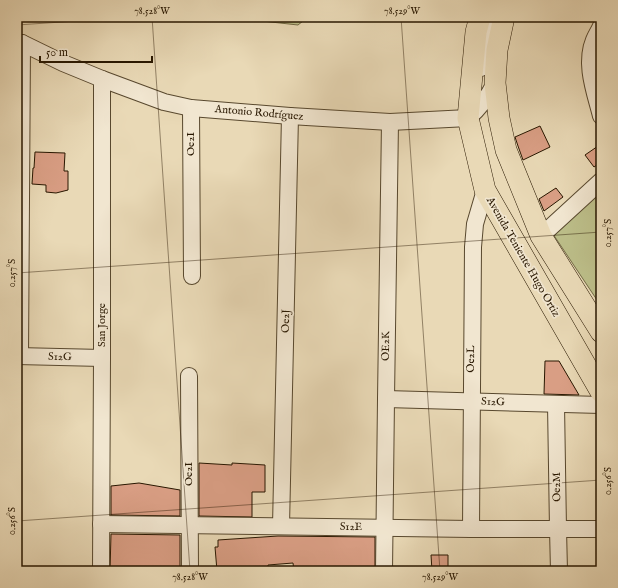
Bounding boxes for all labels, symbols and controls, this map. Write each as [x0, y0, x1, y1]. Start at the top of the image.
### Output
text: 78.528°W [134, 5, 170, 18]
text: 78.529°W [384, 5, 421, 18]
scale bar [40, 38, 152, 64]
text: 50 m [46, 45, 68, 60]
street label: Antonio Rodríguez [213, 102, 304, 124]
street label: Oe2I [184, 132, 198, 156]
street label: Avenida Teniente Hugo Ortiz [482, 194, 563, 319]
text: 0.257°S [602, 219, 615, 247]
text: 0.257°S [6, 259, 19, 287]
street label: San Jorge [95, 303, 109, 347]
street label: Oe2J [279, 308, 293, 333]
street label: OE2K [379, 330, 393, 361]
street label: Oe2L [464, 345, 478, 373]
street label: S12G [48, 350, 72, 364]
street label: S12G [481, 395, 505, 409]
street label: Oe2I [182, 462, 196, 486]
text: 0.256°S [602, 467, 615, 495]
street label: Oe2M [550, 471, 564, 502]
text: 0.256°S [6, 507, 19, 535]
street label: S12E [340, 520, 363, 534]
text: 78.528°W [172, 571, 208, 584]
text: 78.529°W [422, 571, 459, 584]

